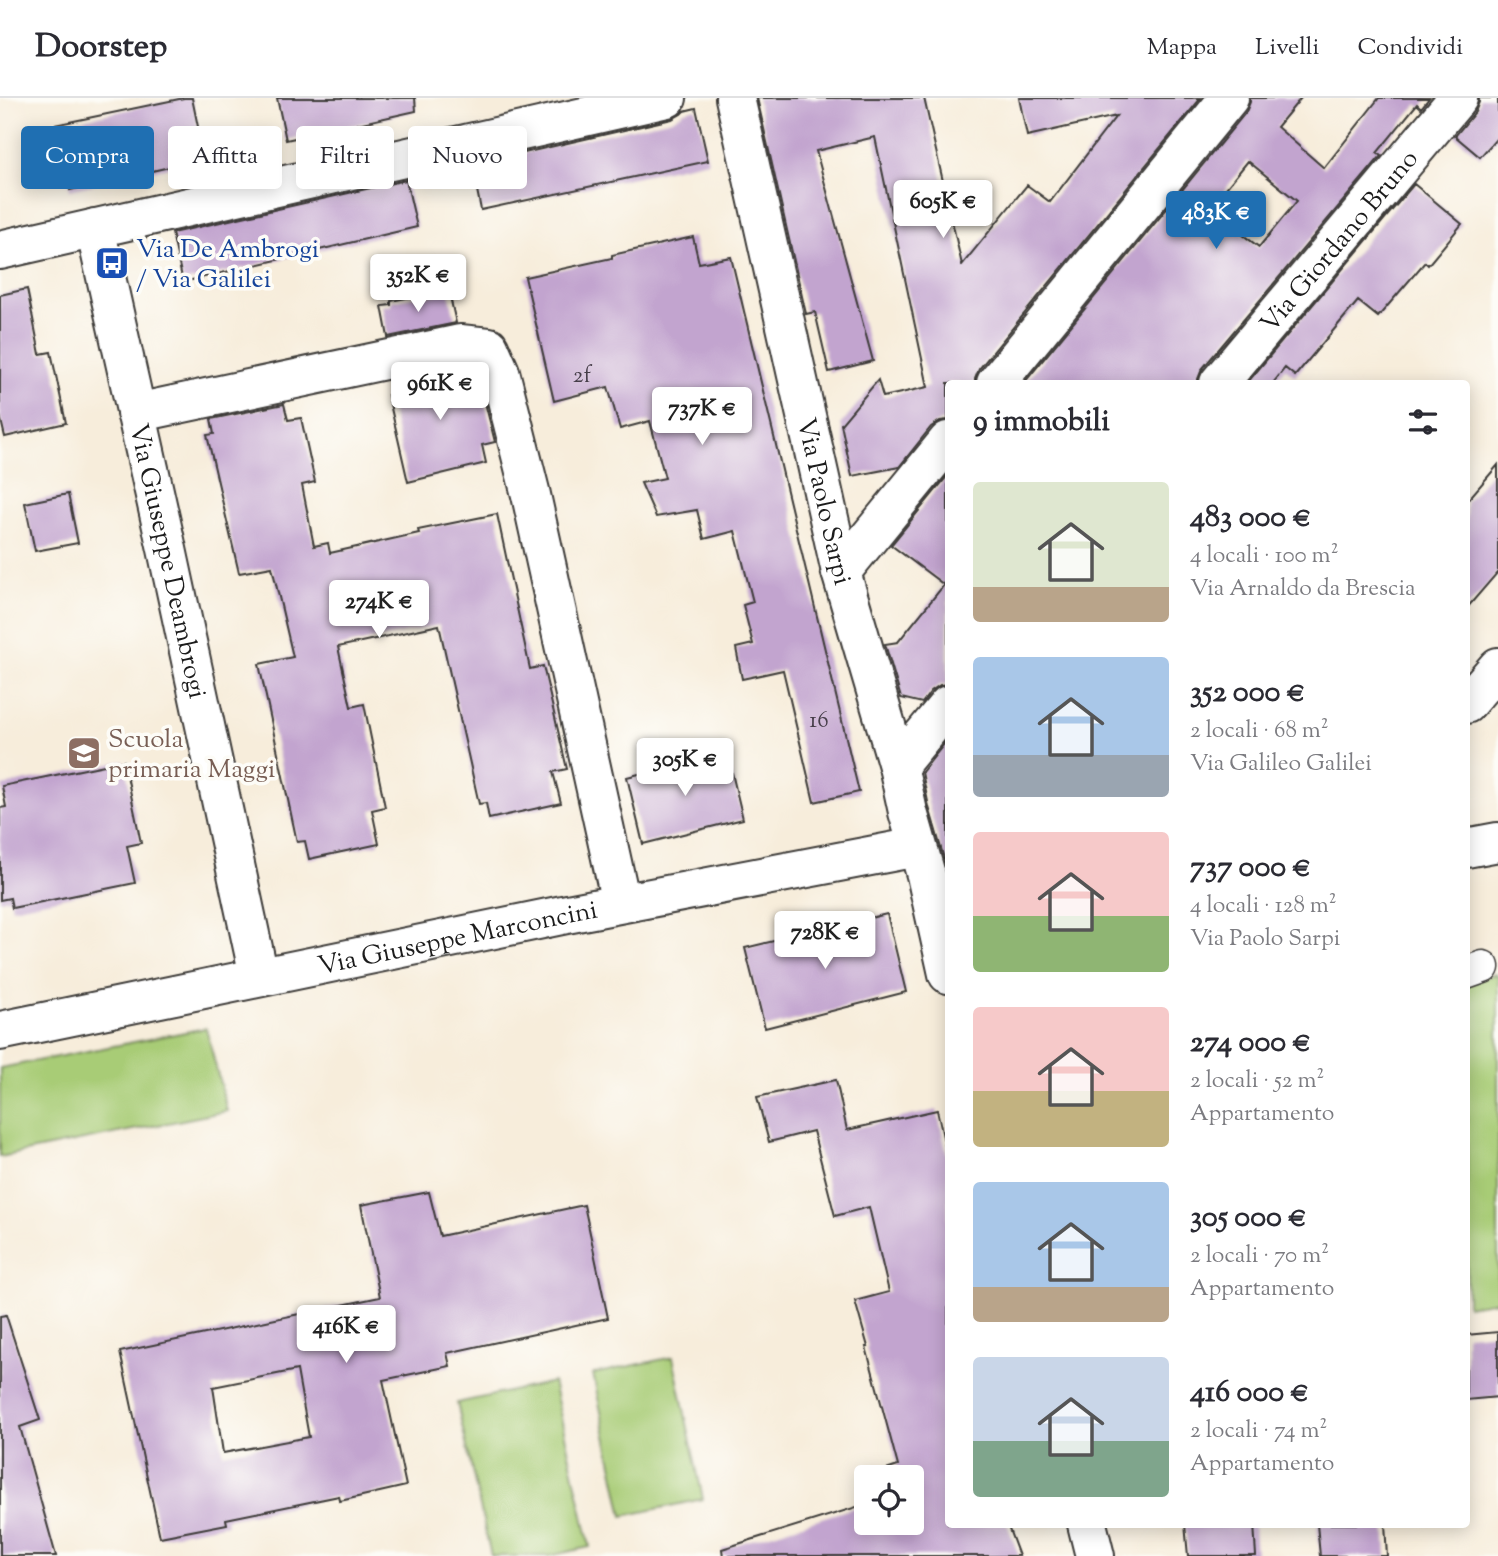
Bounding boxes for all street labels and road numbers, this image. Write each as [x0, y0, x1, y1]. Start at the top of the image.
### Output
street label: Via Giordano Bruno [1253, 142, 1428, 342]
street label: Via Paolo Sarpi [786, 415, 860, 590]
street label: Via Giuseppe Deambrogi [118, 420, 215, 702]
street label: Via Giuseppe Marconcini [315, 893, 601, 986]

